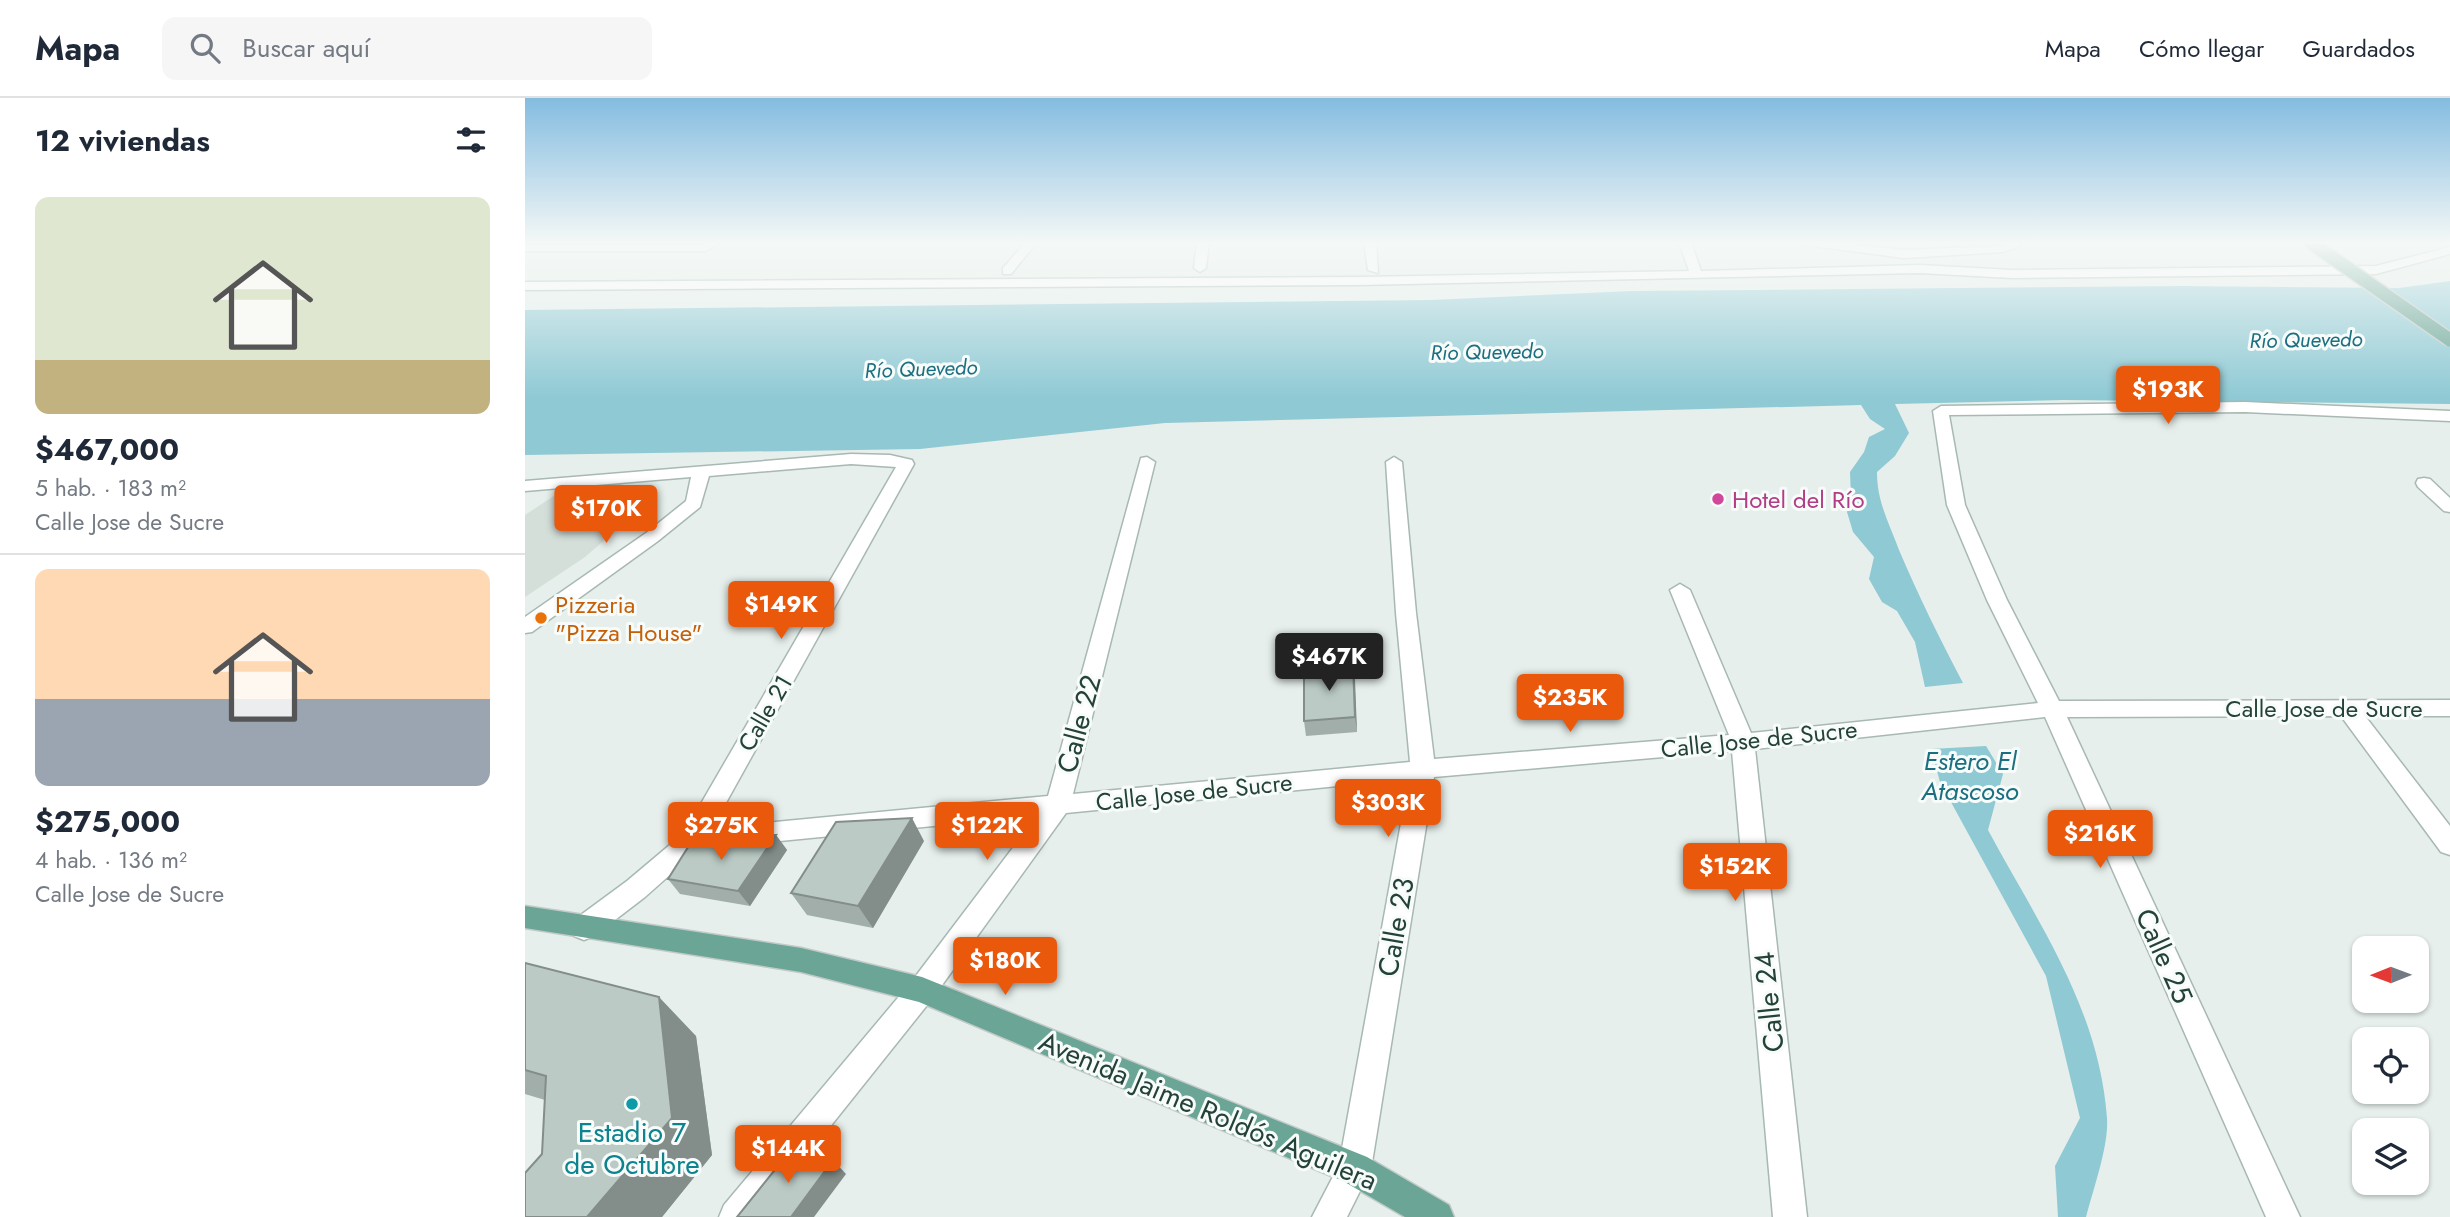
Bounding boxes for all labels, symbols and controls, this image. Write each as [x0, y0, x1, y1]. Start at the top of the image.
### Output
search box [162, 17, 652, 80]
text: Mapa [35, 25, 120, 72]
icon: search [186, 29, 224, 67]
text: Buscar aquí [242, 29, 370, 67]
text: Mapa [2045, 31, 2101, 66]
text: Cómo llegar [2139, 31, 2264, 66]
text: Guardados [2302, 31, 2415, 66]
text: 12 viviendas [35, 119, 210, 162]
icon: filters [452, 121, 490, 159]
icon: home [200, 242, 326, 368]
water label: Río Quevedo [2249, 324, 2363, 356]
water label: Río Quevedo [1430, 336, 1544, 368]
water label: Río Quevedo [864, 352, 978, 386]
pin: $193K [2119, 366, 2217, 426]
text: $193K [2132, 372, 2204, 406]
text: $467,000 [35, 428, 179, 471]
text: 5 hab. · 183 m² [35, 471, 186, 505]
place label: Hotel del Río [1732, 482, 1865, 517]
pin: $170K [557, 486, 655, 545]
text: $170K [570, 491, 642, 525]
marker: Hotel del Río [1710, 491, 1726, 507]
text: Calle Jose de Sucre [35, 505, 224, 539]
pin: $149K [732, 582, 830, 641]
place label: Pizzeria "Pizza House" [555, 587, 702, 650]
text: $149K [744, 587, 818, 621]
marker: Pizzeria "Pizza House" [533, 610, 549, 626]
icon: home [200, 614, 326, 740]
pin: $467K [1280, 634, 1378, 693]
text: $467K [1291, 639, 1367, 673]
street label: Calle 21 [729, 668, 801, 758]
street label: Calle 22 [1046, 670, 1112, 778]
pin: $235K [1521, 674, 1619, 734]
text: $235K [1533, 680, 1607, 714]
street label: Calle Jose de Sucre [2225, 691, 2423, 726]
street label: Calle Jose de Sucre [1659, 711, 1859, 767]
water label: Estero El Atascoso [1920, 742, 2019, 810]
street label: Calle Jose de Sucre [1094, 764, 1294, 820]
pin: $303K [1339, 780, 1437, 839]
text: $303K [1351, 785, 1425, 819]
text: $275,000 [35, 800, 180, 843]
pin: $275K [672, 802, 770, 862]
pin: $122K [938, 802, 1036, 862]
text: $275K [684, 808, 758, 842]
text: $122K [951, 808, 1023, 842]
pin: $216K [2051, 810, 2149, 870]
text: $216K [2064, 816, 2136, 850]
text: 4 hab. · 136 m² [35, 843, 187, 877]
pin: $152K [1686, 844, 1784, 903]
text: $152K [1699, 849, 1771, 883]
street label: Calle 23 [1367, 874, 1425, 980]
text: Calle Jose de Sucre [35, 877, 224, 911]
street label: Calle 25 [2125, 902, 2203, 1010]
north arrow [2352, 936, 2429, 1013]
map controls [2352, 936, 2429, 1195]
pin: $180K [956, 937, 1054, 997]
text: $180K [969, 943, 1041, 977]
street label: Calle 24 [1743, 950, 1795, 1054]
street label: Avenida Jaime Roldós Aguilera [1032, 1021, 1384, 1201]
button: locate [2352, 1027, 2429, 1104]
marker: Estadio 7 de Octubre [624, 1096, 640, 1112]
place label: Estadio 7 de Octubre [564, 1112, 700, 1185]
button: layers [2352, 1118, 2429, 1195]
pin: $144K [739, 1126, 837, 1185]
text: $144K [751, 1131, 825, 1165]

